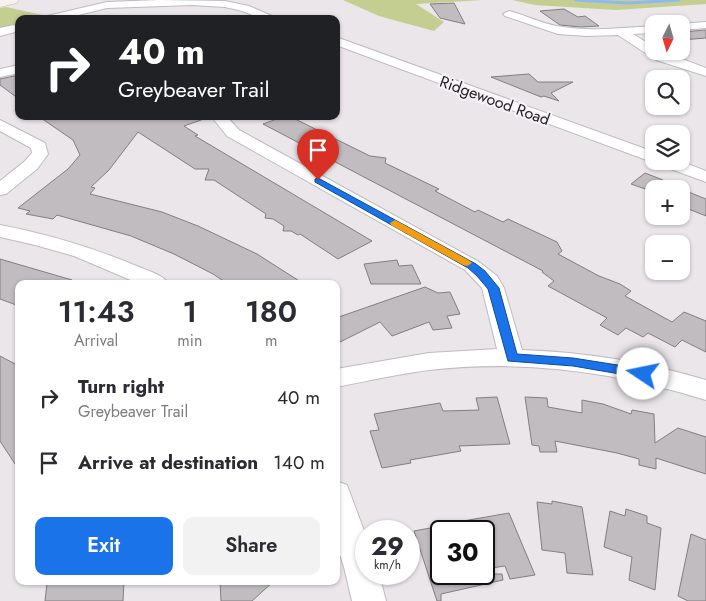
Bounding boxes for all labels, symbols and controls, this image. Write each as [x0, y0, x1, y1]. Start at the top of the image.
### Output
north arrow [645, 15, 690, 60]
map controls [645, 15, 690, 280]
text: 40 m [118, 27, 205, 77]
icon: right [35, 35, 100, 100]
street label: Ridgewood Road [436, 70, 553, 131]
button: search [645, 70, 690, 115]
text: Greybeaver Trail [118, 73, 270, 105]
button: layers [645, 125, 690, 170]
pin [297, 129, 339, 180]
icon: arrive [304, 136, 332, 164]
button: + [645, 180, 690, 225]
button: − [645, 235, 690, 280]
text: 11:43 [58, 290, 134, 333]
text: 1 [182, 290, 197, 333]
text: 180 [245, 290, 297, 333]
text: Arrival [74, 329, 118, 352]
text: min [177, 329, 202, 352]
text: m [265, 329, 277, 352]
position arrow [616, 347, 668, 399]
text: Turn right [78, 373, 164, 400]
icon: right [35, 384, 63, 412]
text: 40 m [277, 384, 320, 411]
text: Greybeaver Trail [78, 400, 188, 423]
icon: arrive [35, 449, 63, 477]
text: Arrive at destination [78, 449, 258, 476]
text: 140 m [273, 449, 325, 476]
button: Exit [35, 517, 173, 575]
button: Share [183, 517, 320, 575]
speed limit sign: 30 [430, 520, 495, 585]
text: 29 [371, 528, 404, 564]
text: km/h [374, 556, 401, 574]

